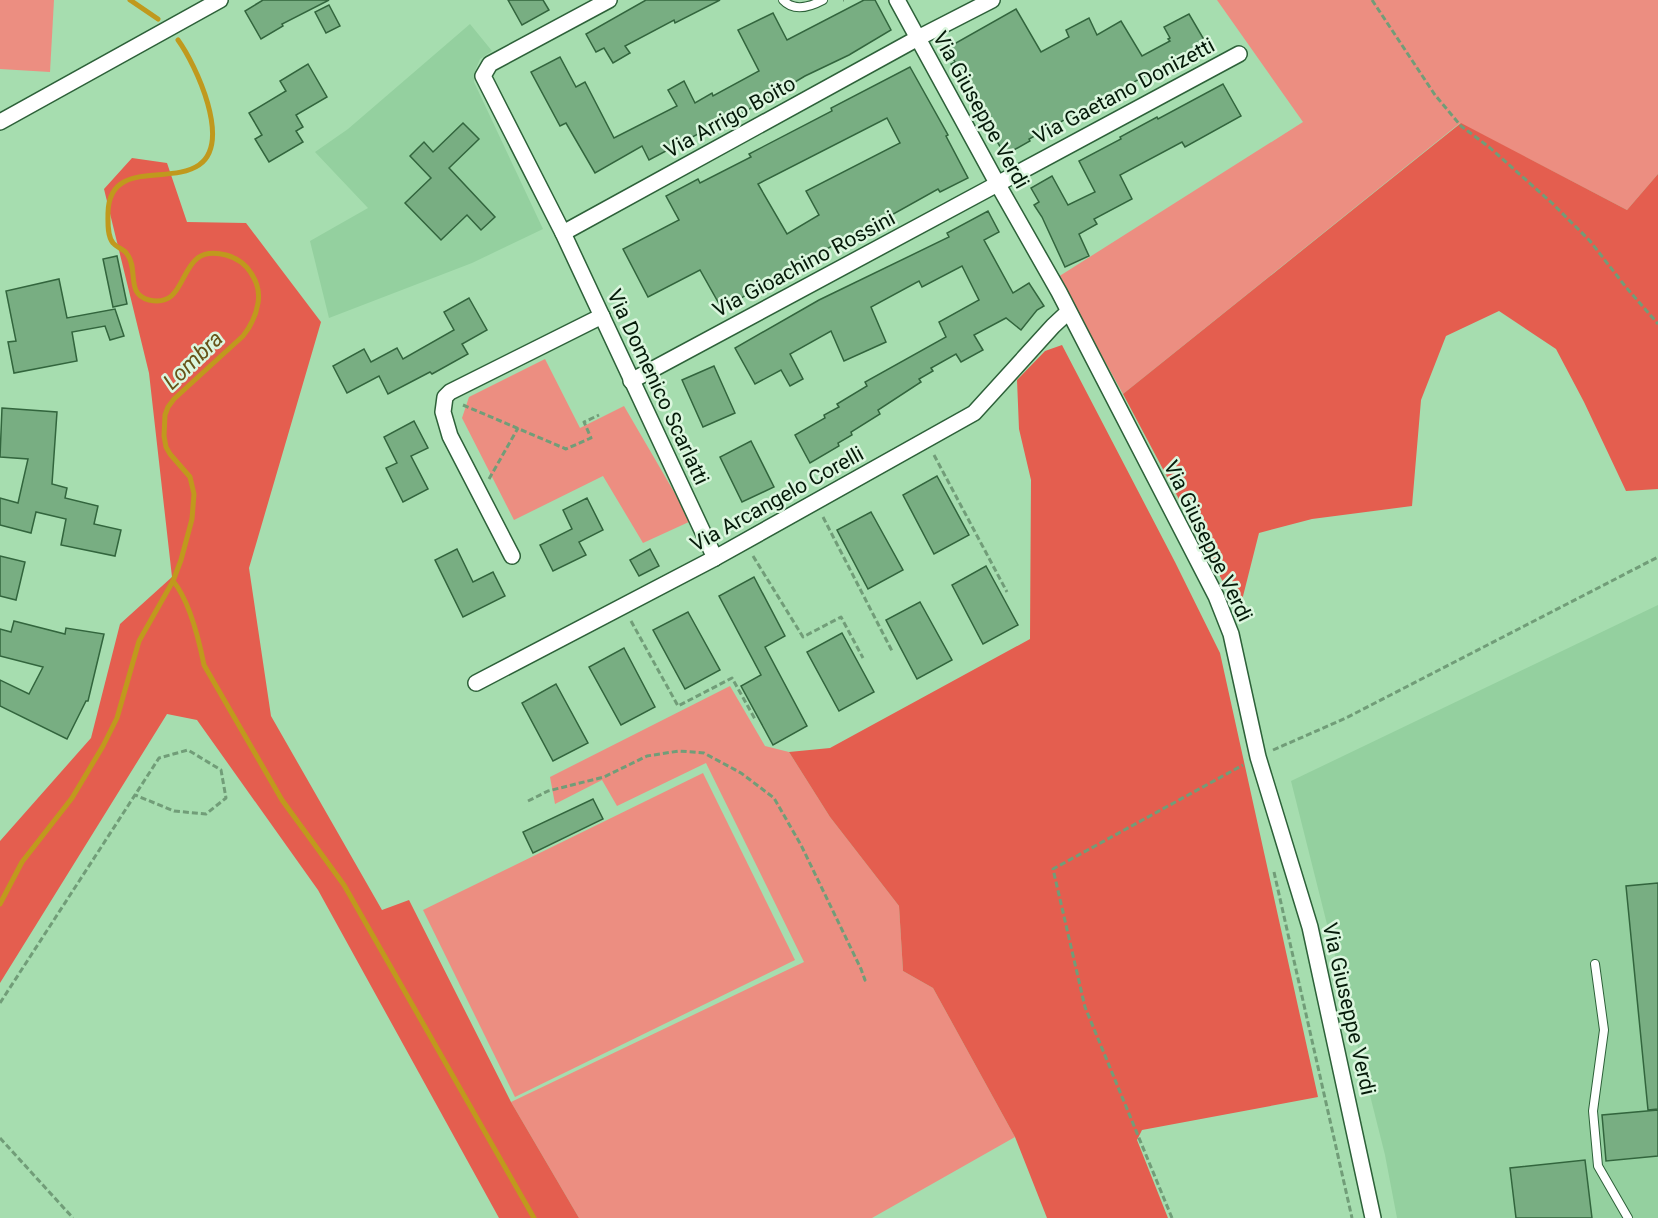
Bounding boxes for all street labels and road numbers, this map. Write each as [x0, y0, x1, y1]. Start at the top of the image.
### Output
street label: Via Giuseppe Verdi [928, 27, 1034, 193]
street label: Via Gaetano Donizetti [1029, 33, 1219, 149]
street label: Via Arrigo Boito [660, 71, 800, 163]
street label: Via Gioachino Rossini [709, 206, 899, 322]
street label: Via Domenico Scarlatti [602, 286, 714, 488]
street label: Via Arcangelo Corelli [686, 441, 868, 557]
street label: Via Giuseppe Verdi [1159, 457, 1257, 625]
street label: Via Giuseppe Verdi [1318, 921, 1380, 1097]

